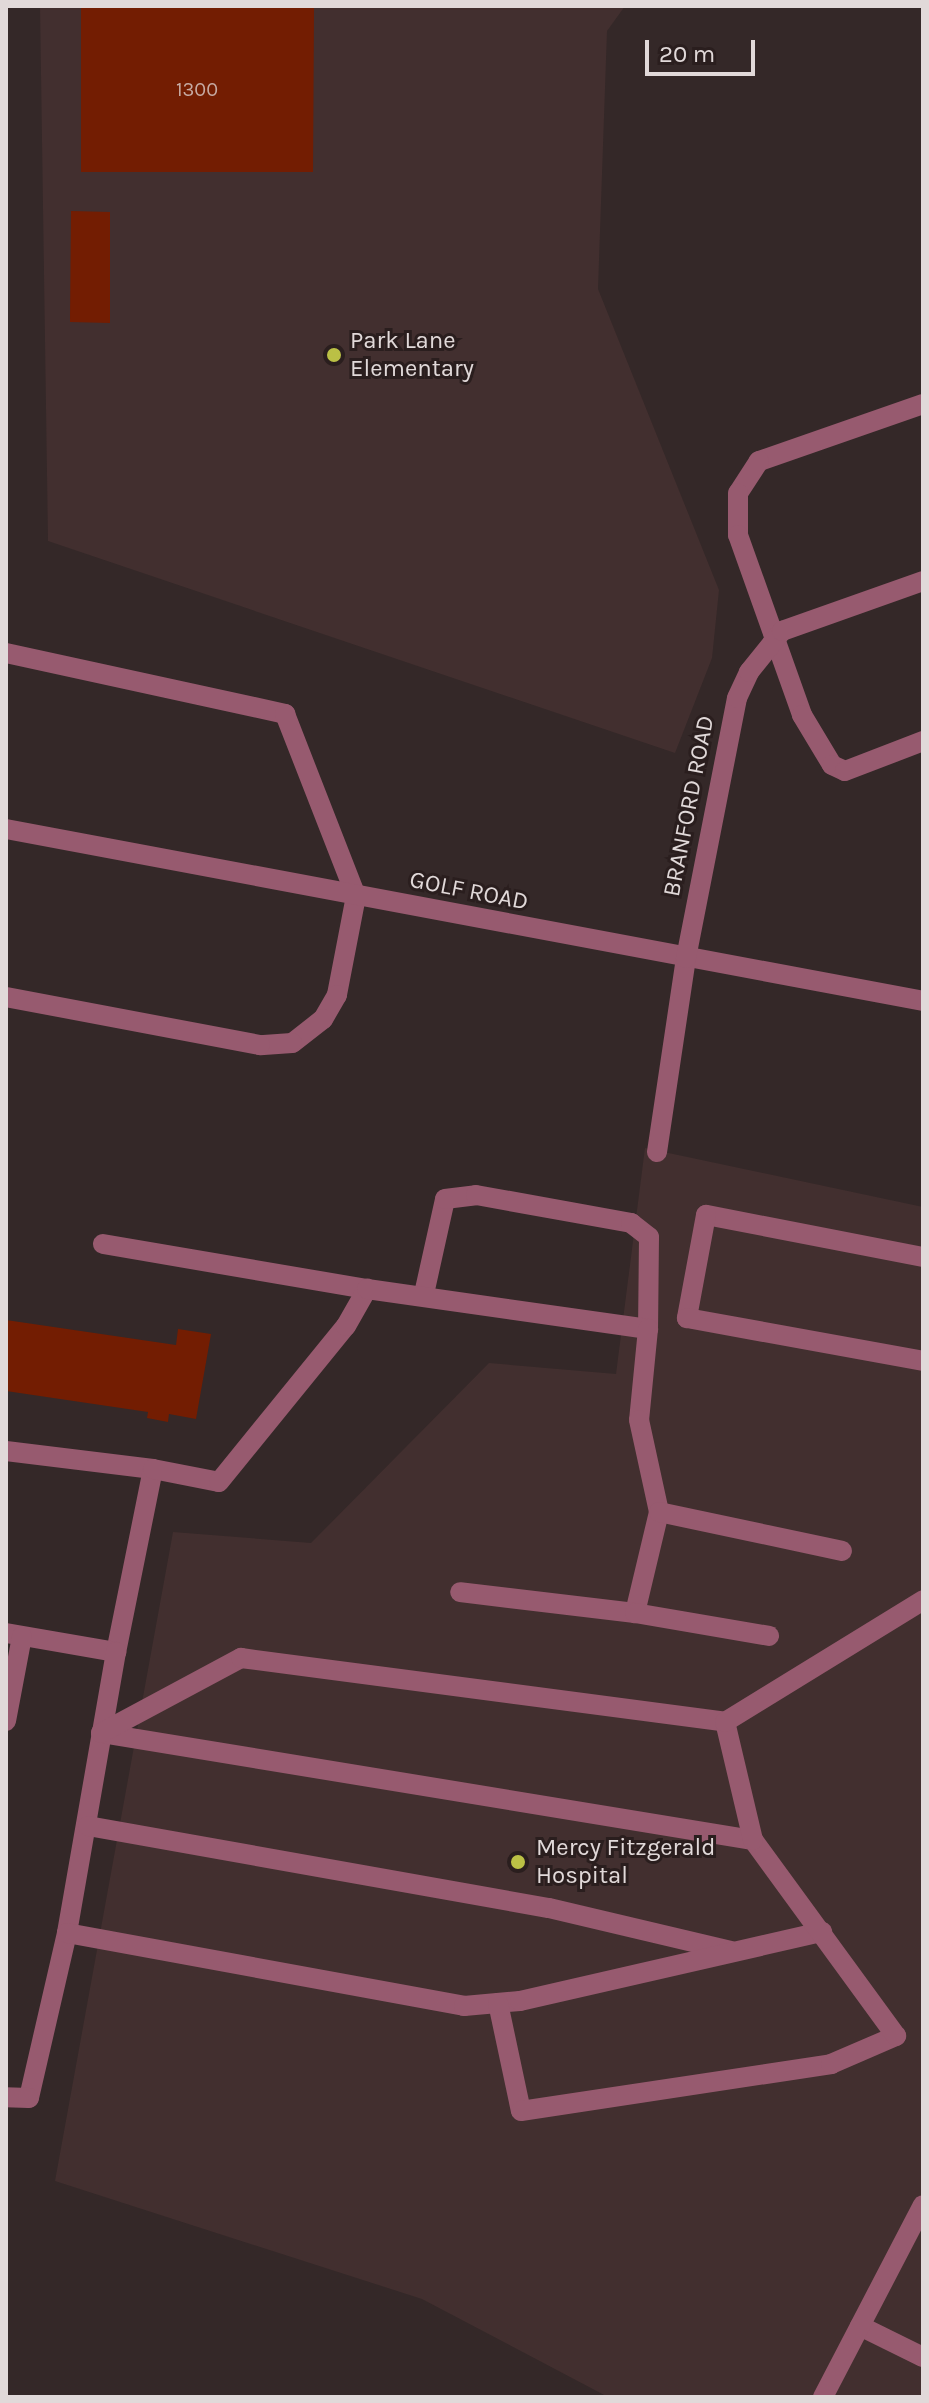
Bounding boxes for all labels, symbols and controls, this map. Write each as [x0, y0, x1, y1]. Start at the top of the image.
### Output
scale bar [649, 24, 759, 74]
text: 20 m [659, 40, 715, 68]
house number: 1300 [176, 77, 218, 101]
place label: Park Lane Elementary [350, 327, 474, 383]
marker: Park Lane Elementary [325, 346, 343, 364]
street label: BRANFORD ROAD [657, 713, 721, 899]
street label: GOLF ROAD [407, 865, 531, 917]
place label: Mercy Fitzgerald Hospital [536, 1834, 715, 1890]
marker: Mercy Fitzgerald Hospital [507, 1851, 529, 1873]

